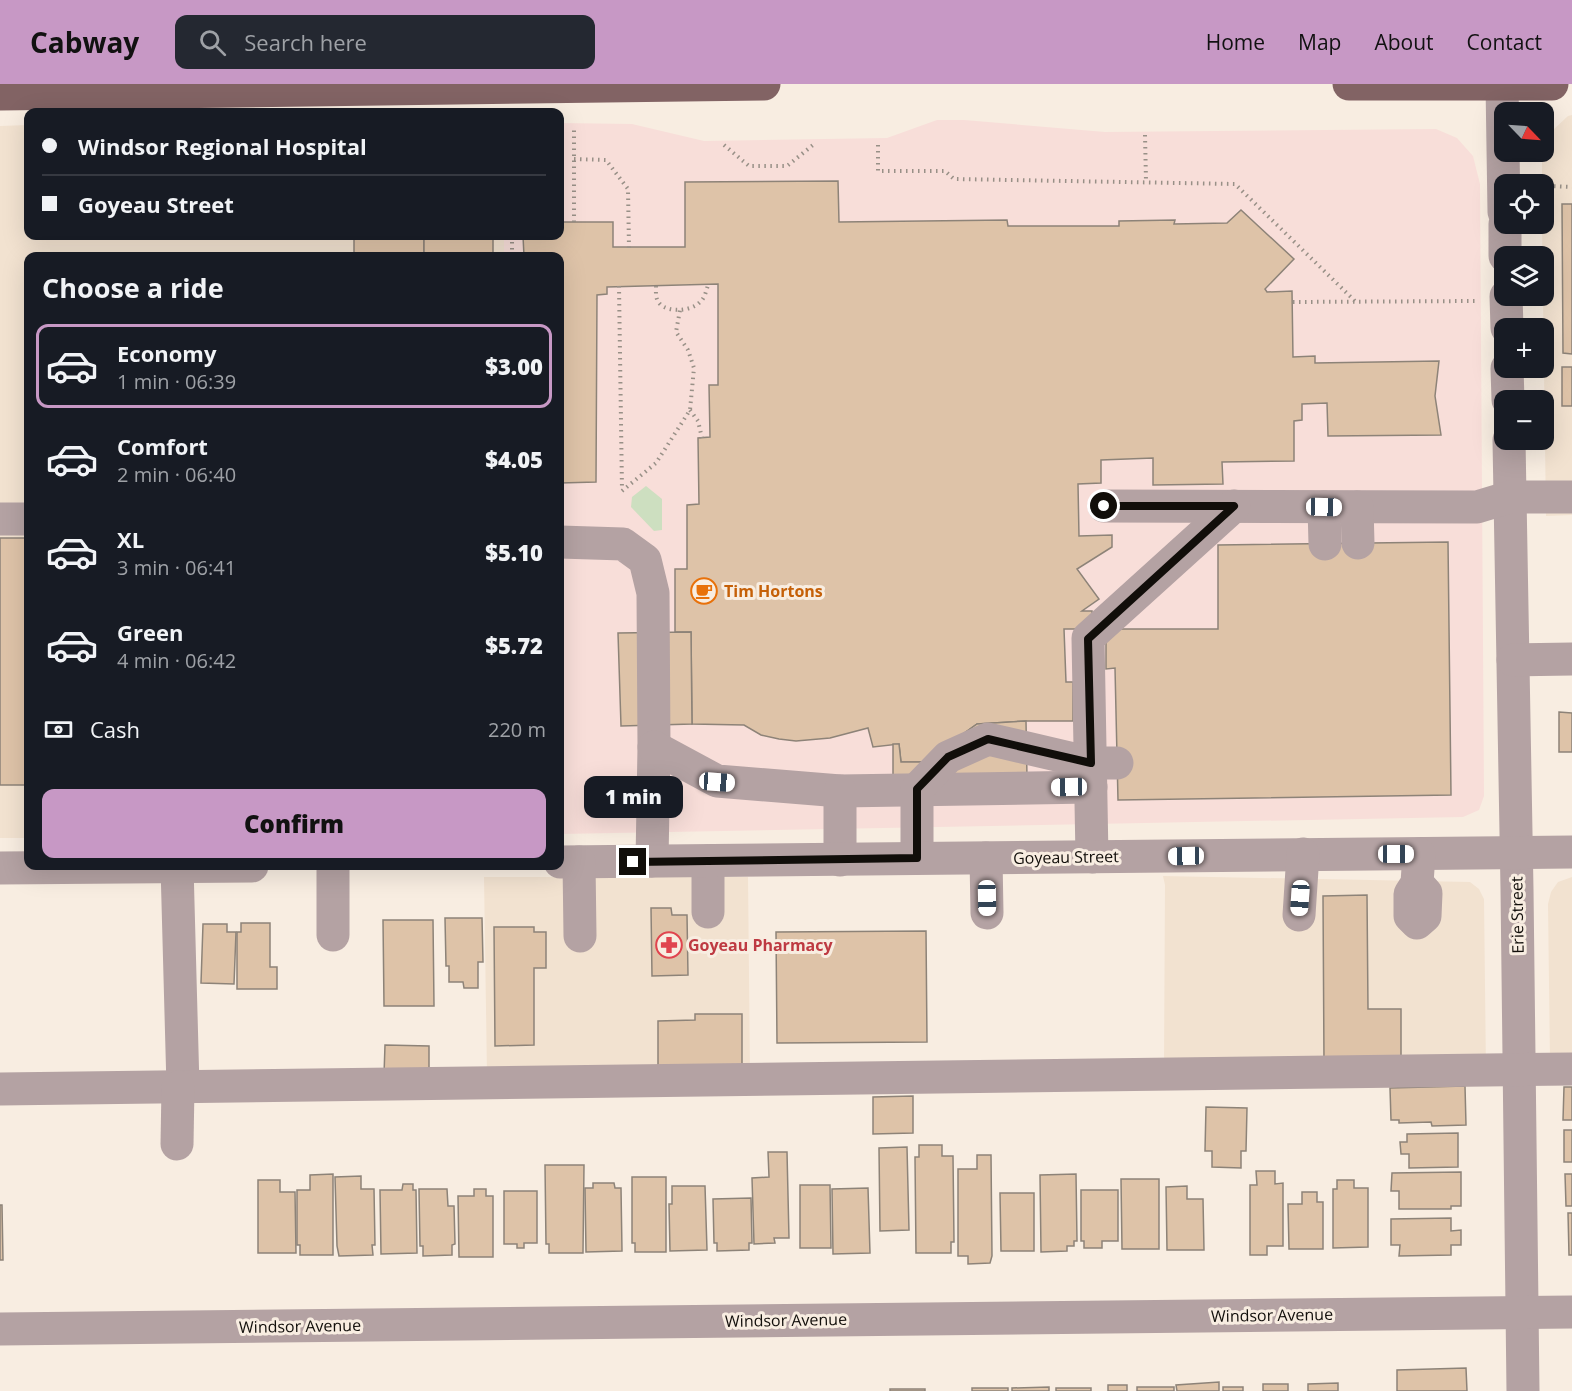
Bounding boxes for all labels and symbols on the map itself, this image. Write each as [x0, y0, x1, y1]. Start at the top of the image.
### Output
north arrow [1494, 102, 1554, 162]
route start [1090, 492, 1117, 519]
car [1306, 498, 1342, 516]
cafe icon: Tim Hortons [689, 576, 719, 606]
place label: Tim Hortons [724, 580, 823, 602]
car [698, 772, 736, 792]
callout: 1 min [584, 775, 682, 817]
car [1051, 778, 1087, 796]
street label: Goyeau Street [1013, 845, 1119, 869]
car [1378, 845, 1414, 863]
car [1168, 847, 1204, 865]
route end [619, 848, 646, 875]
street label: Erie Street [1505, 876, 1529, 954]
car [1290, 879, 1310, 917]
car [978, 880, 996, 916]
pharmacy icon: Goyeau Pharmacy [654, 930, 684, 960]
place label: Goyeau Pharmacy [688, 934, 833, 956]
street label: Windsor Avenue [1211, 1303, 1333, 1327]
street label: Windsor Avenue [725, 1308, 847, 1332]
street label: Windsor Avenue [239, 1314, 361, 1338]

